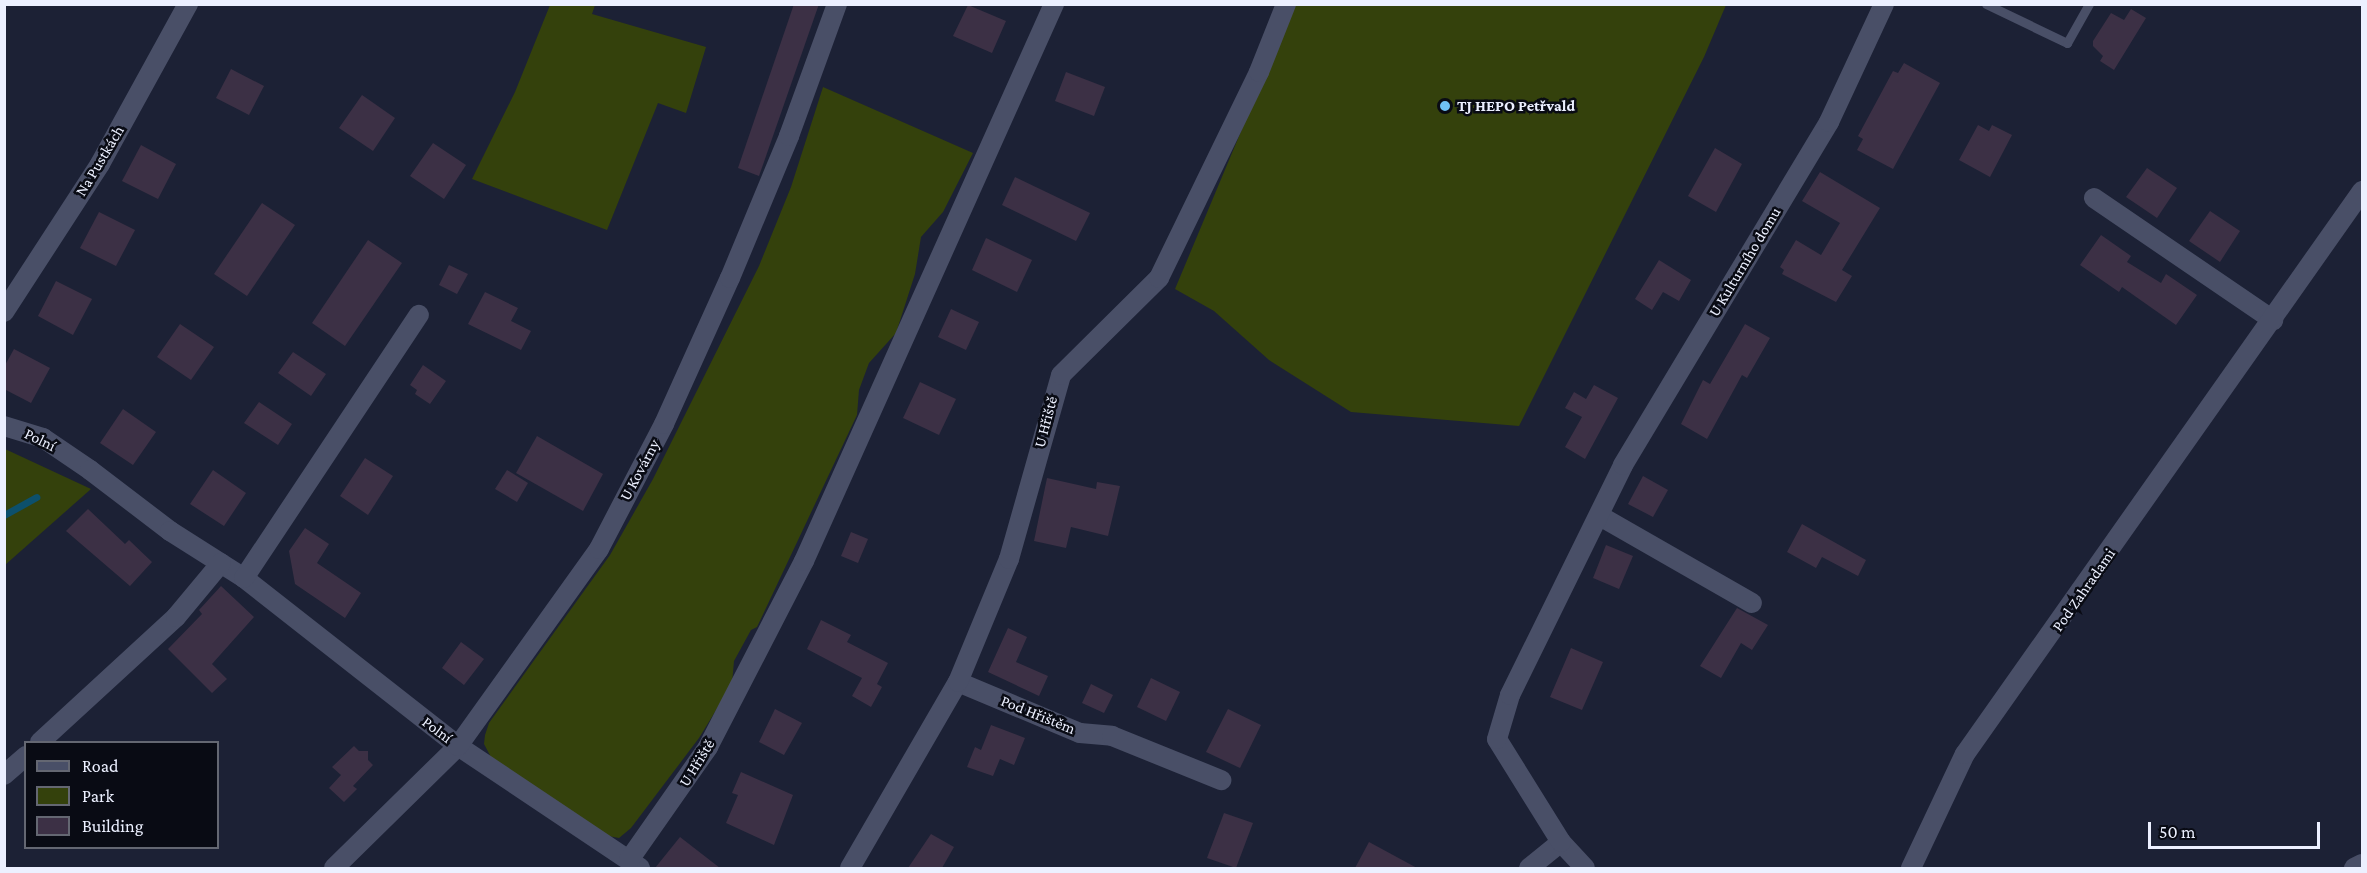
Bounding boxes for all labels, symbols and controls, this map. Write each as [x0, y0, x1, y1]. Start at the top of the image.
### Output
place label: TJ HEPO Petřvald [1457, 96, 1575, 116]
marker: TJ HEPO Petřvald [1438, 99, 1452, 113]
street label: Na Pustkách [71, 122, 129, 200]
street label: U Kulturního domu [1705, 204, 1785, 320]
street label: U Hřiště [1030, 394, 1062, 450]
street label: Polní [21, 424, 59, 456]
street label: U Kovárny [616, 436, 664, 504]
street label: Pod Zahradami [2048, 545, 2120, 635]
street label: Pod Hřištěm [998, 691, 1078, 739]
street label: Polní [418, 713, 456, 747]
street label: U Hřiště [675, 736, 719, 790]
legend [24, 741, 219, 849]
text: Road [82, 756, 119, 776]
text: Park [82, 786, 114, 806]
scale bar [2151, 810, 2324, 848]
text: Building [82, 816, 143, 836]
text: 50 m [2159, 822, 2196, 842]

